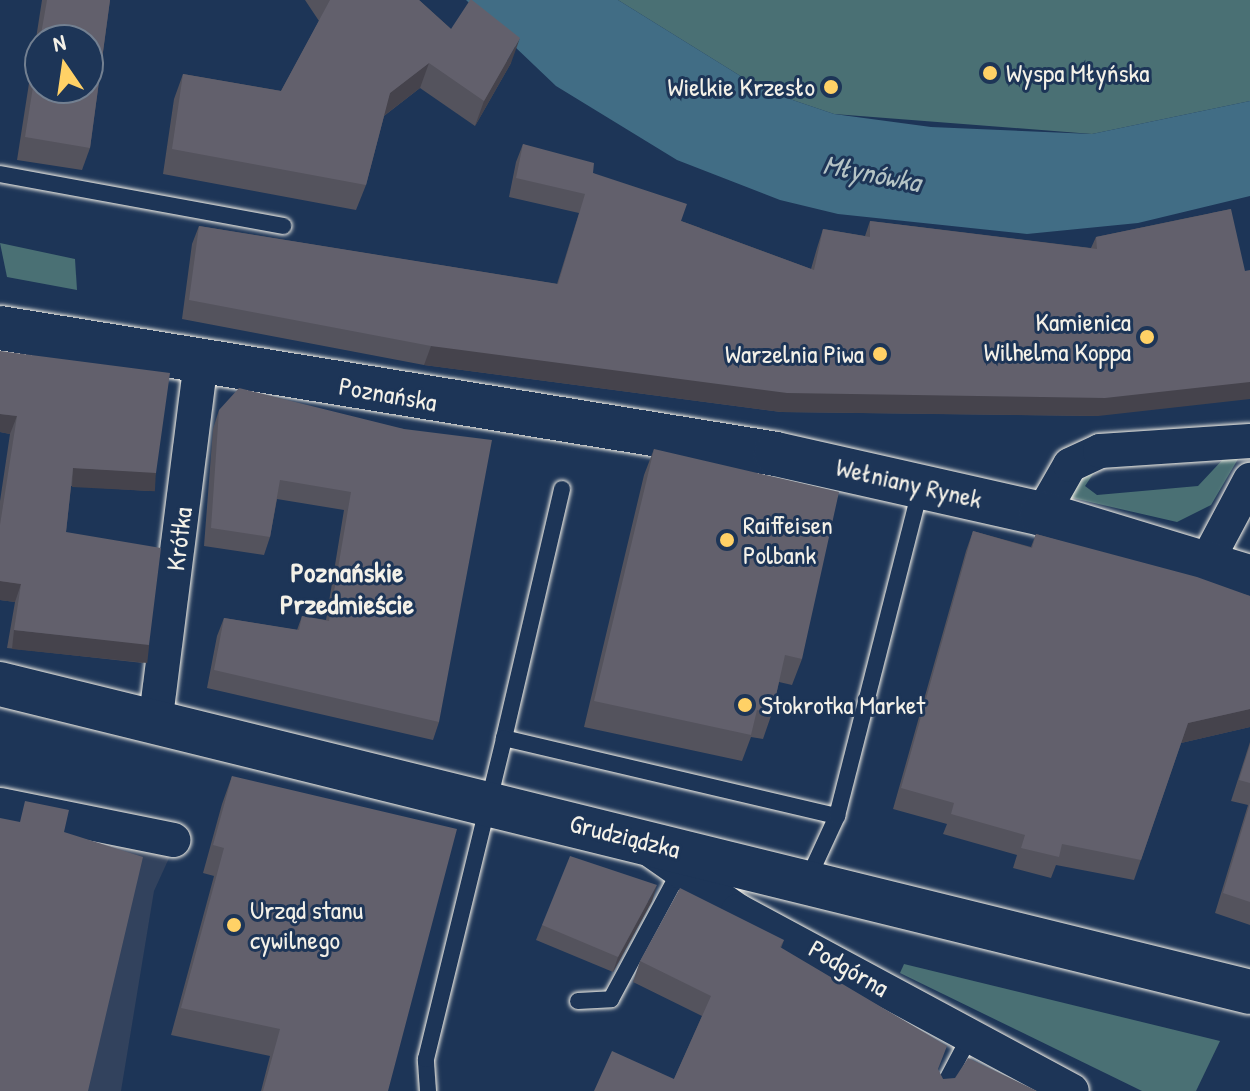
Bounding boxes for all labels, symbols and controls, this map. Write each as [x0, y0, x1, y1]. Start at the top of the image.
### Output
north arrow [24, 24, 104, 104]
text: N [50, 27, 68, 58]
place label: Wyspa Młyńska [1006, 57, 1149, 89]
marker: Wyspa Młyńska [981, 64, 999, 82]
place label: Wielkie Krzesło [668, 71, 815, 103]
marker: Wielkie Krzesło [822, 78, 840, 96]
water label: Młynówka [820, 147, 924, 199]
place label: Kamienica Wilhelma Koppa [984, 306, 1131, 368]
marker: Kamienica Wilhelma Koppa [1138, 328, 1156, 346]
place label: Warzelnia Piwa [725, 338, 864, 370]
marker: Warzelnia Piwa [871, 345, 889, 363]
street label: Poznańska [337, 370, 439, 418]
street label: Wełniany Rynek [833, 451, 985, 515]
street label: Krótka [160, 505, 198, 573]
place label: Raiffeisen Polbank [743, 509, 833, 570]
marker: Raiffeisen Polbank [718, 531, 736, 549]
district label: Poznańskie Przedmieście [280, 555, 414, 621]
place label: Stokrotka Market [761, 689, 925, 721]
marker: Stokrotka Market [736, 696, 754, 714]
street label: Grudziądzka [567, 807, 683, 865]
place label: Urząd stanu cywilnego [250, 894, 363, 956]
marker: Urząd stanu cywilnego [225, 916, 243, 934]
street label: Podgórna [803, 933, 895, 1003]

